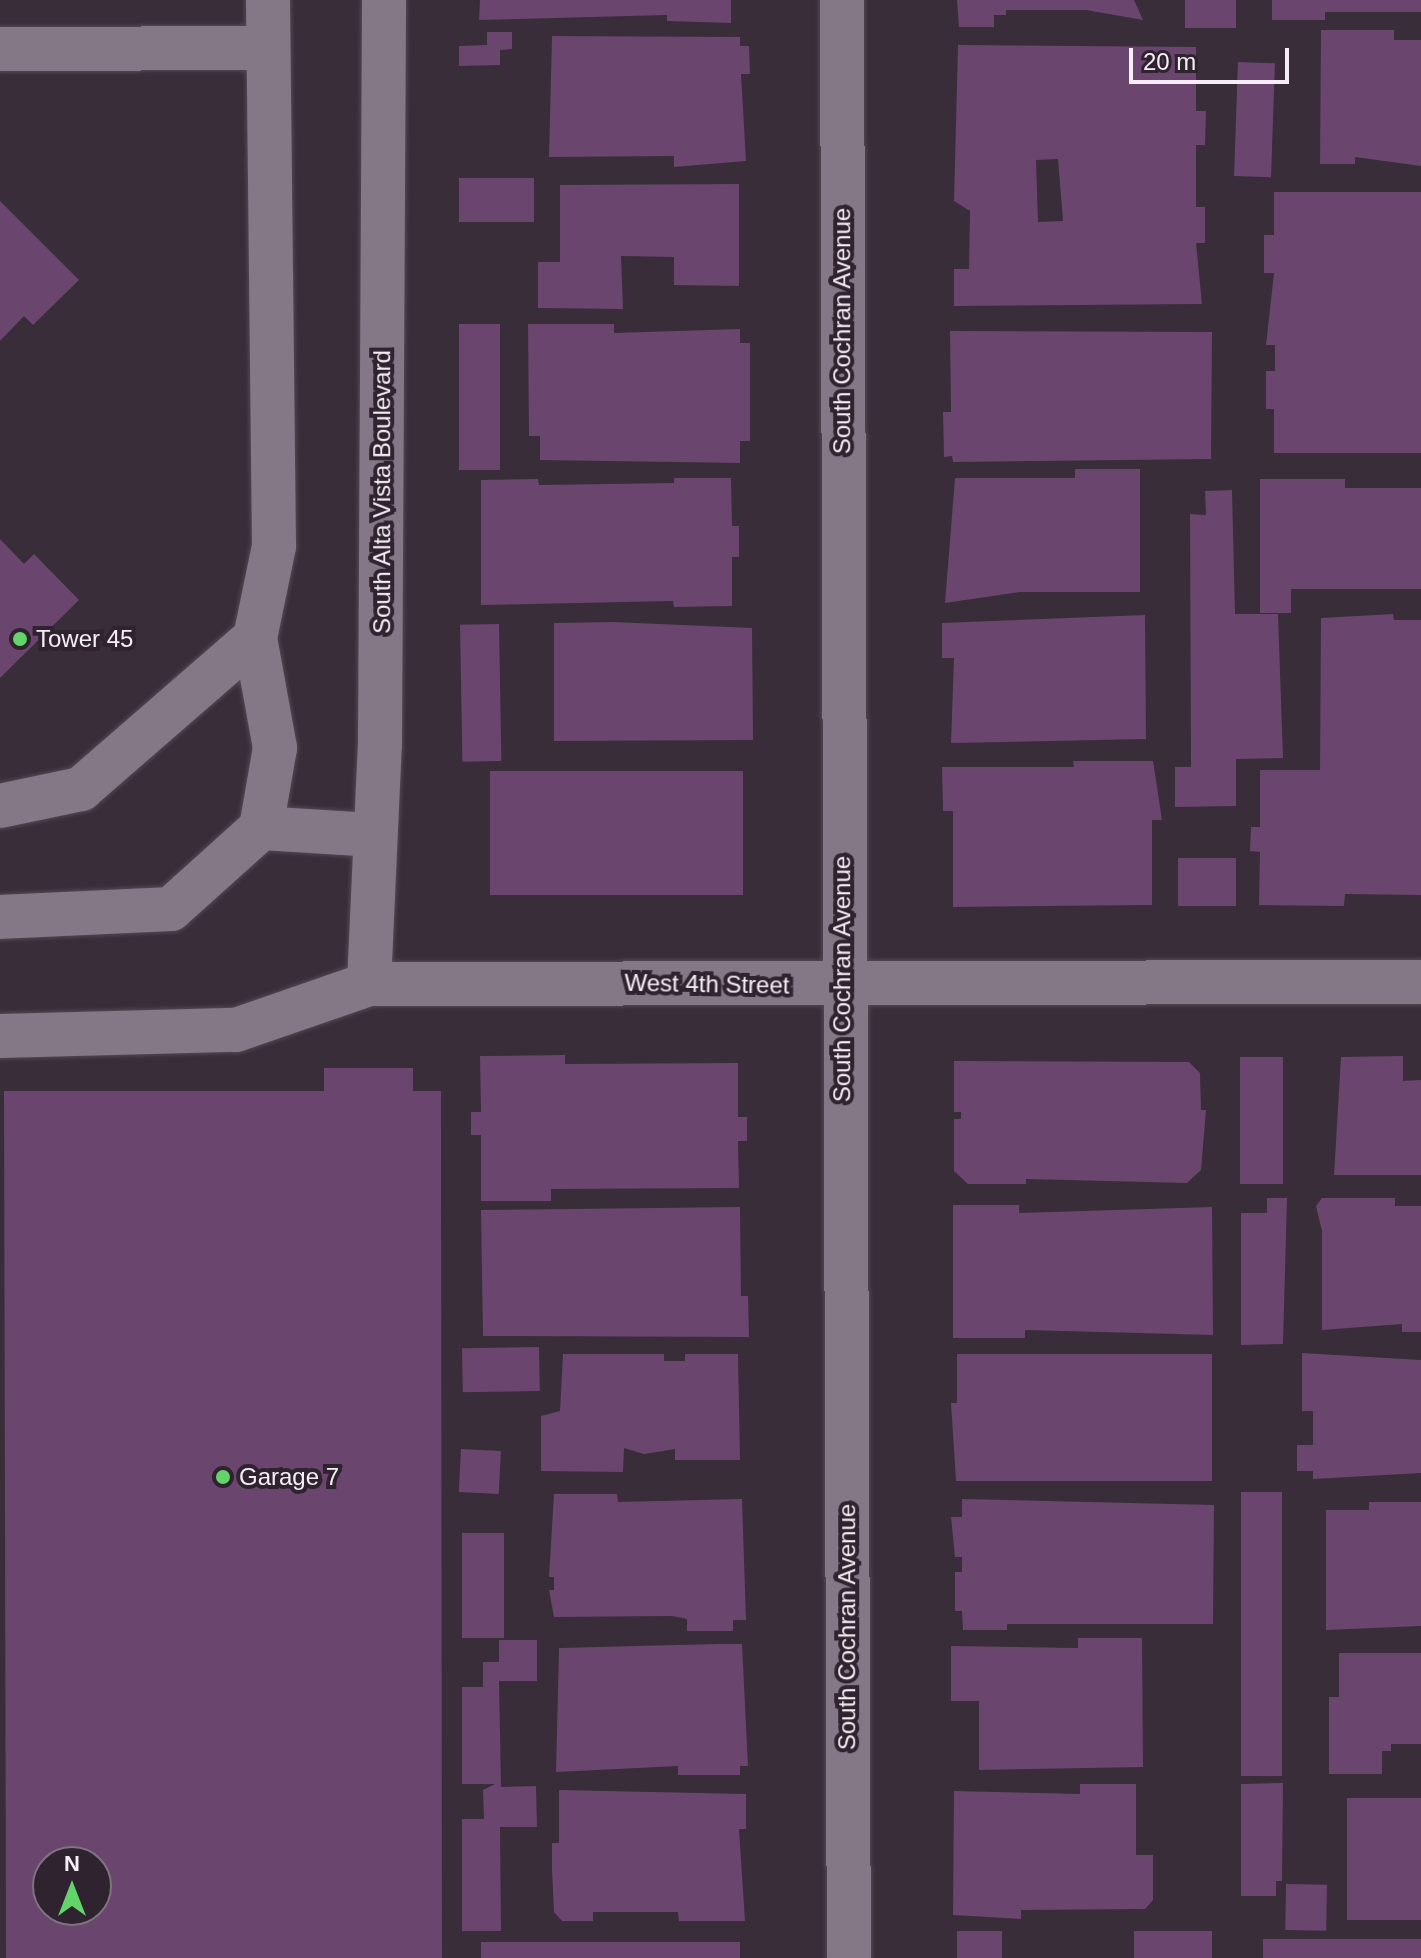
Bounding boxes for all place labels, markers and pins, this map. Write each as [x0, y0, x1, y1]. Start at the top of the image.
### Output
place label: Tower 45 [36, 625, 133, 653]
marker: Tower 45 [11, 630, 29, 648]
place label: Garage 7 [239, 1463, 339, 1491]
marker: Garage 7 [214, 1468, 232, 1486]

